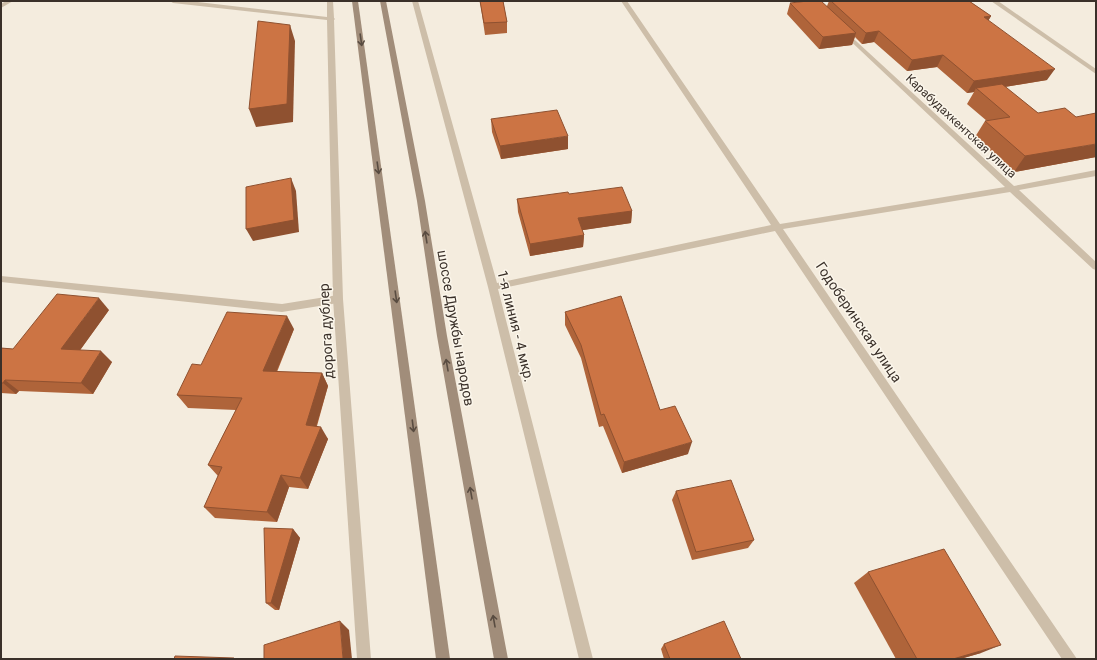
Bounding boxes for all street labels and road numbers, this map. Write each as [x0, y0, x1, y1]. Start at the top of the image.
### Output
street label: Карабудахкентская улица [903, 71, 1019, 181]
street label: шоссе Дружбы народов [434, 249, 478, 407]
street label: Годоберинская улица [813, 259, 905, 385]
street label: 1-я линия - 4 мкр. [494, 268, 538, 384]
street label: дорога дублер [316, 283, 336, 379]

